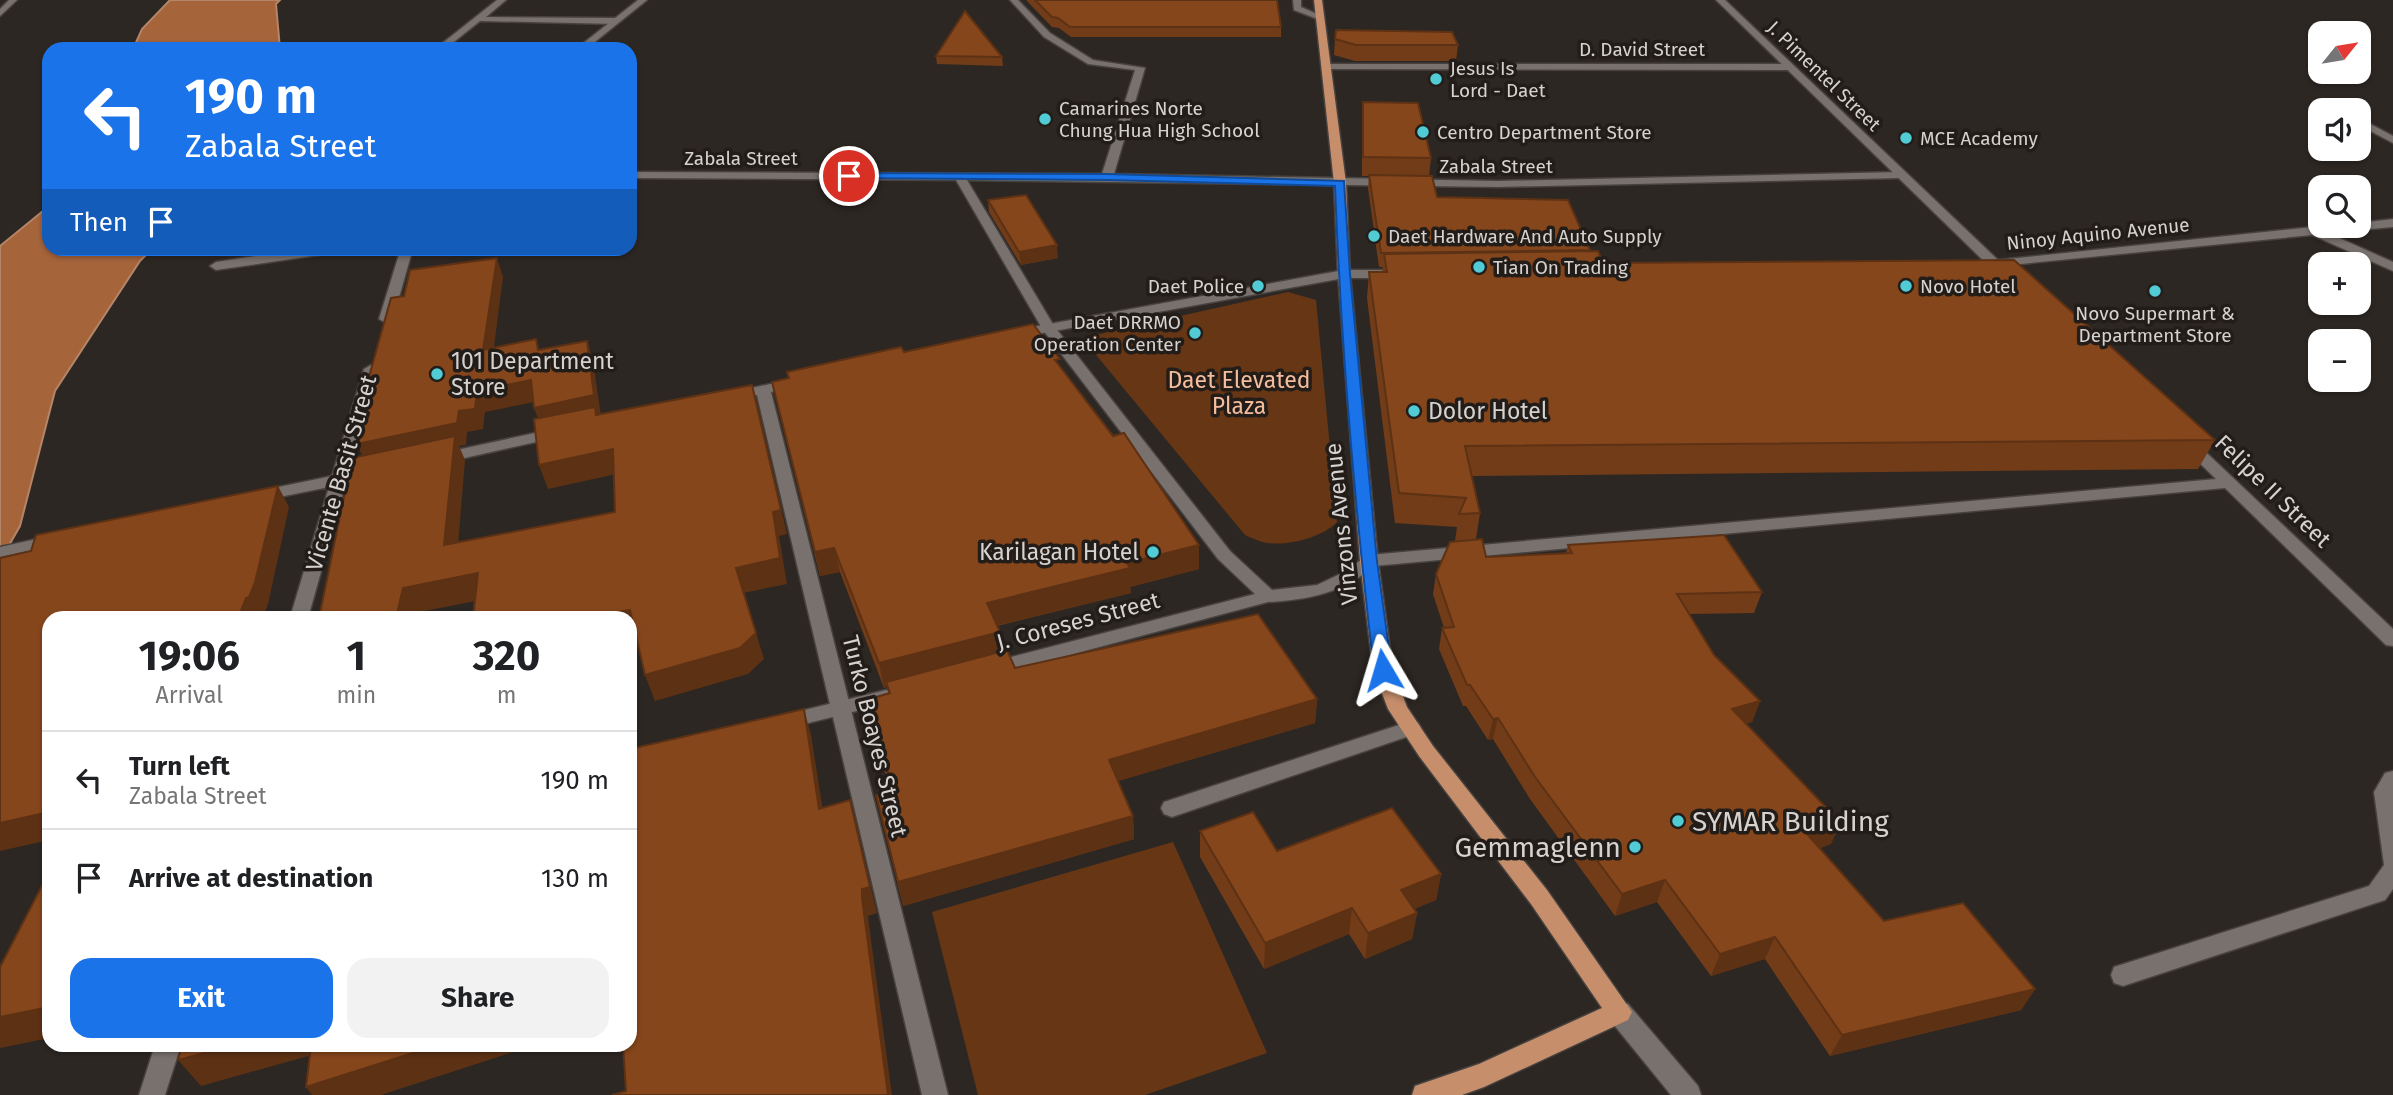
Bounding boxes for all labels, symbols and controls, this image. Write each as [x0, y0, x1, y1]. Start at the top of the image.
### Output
street label: J. Pimentel Street [1763, 16, 1886, 136]
north arrow [2308, 21, 2371, 84]
map controls [2308, 21, 2371, 392]
street label: D. David Street [1579, 38, 1705, 61]
place label: Jesus Is Lord - Daet [1450, 57, 1546, 102]
text: 190 m [185, 67, 317, 126]
icon: left [70, 70, 161, 161]
marker: Jesus Is Lord - Daet [1428, 71, 1444, 87]
place label: Camarines Norte Chung Hua High School [1059, 97, 1260, 142]
button: sound [2308, 98, 2371, 161]
marker: Camarines Norte Chung Hua High School [1037, 111, 1053, 127]
place label: Centro Department Store [1437, 121, 1652, 144]
marker: Centro Department Store [1415, 124, 1431, 140]
text: Zabala Street [185, 127, 376, 165]
place label: MCE Academy [1920, 127, 2038, 150]
marker: MCE Academy [1898, 130, 1914, 146]
pin [819, 146, 879, 206]
street label: Zabala Street [684, 147, 798, 170]
street label: Zabala Street [1439, 155, 1553, 178]
icon: arrive [830, 157, 868, 195]
button: search [2308, 175, 2371, 238]
icon: arrive [142, 203, 180, 241]
text: Then [70, 207, 128, 238]
street label: Ninoy Aquino Avenue [2005, 213, 2191, 255]
place label: Daet Hardware And Auto Supply [1388, 225, 1662, 248]
marker: Daet Hardware And Auto Supply [1366, 228, 1382, 244]
button: + [2308, 252, 2371, 315]
place label: Tian On Trading [1493, 256, 1628, 279]
marker: Tian On Trading [1471, 259, 1487, 275]
place label: Daet Police [1148, 275, 1244, 298]
place label: Novo Hotel [1920, 275, 2016, 298]
marker: Daet Police [1250, 278, 1266, 294]
marker: Novo Hotel [1898, 278, 1914, 294]
marker: Novo Supermart & Department Store [2147, 283, 2163, 299]
place label: Novo Supermart & Department Store [2075, 302, 2235, 347]
place label: Daet DRRMO Operation Center [1034, 311, 1182, 356]
marker: Daet DRRMO Operation Center [1187, 325, 1203, 341]
button: − [2308, 329, 2371, 392]
place label: 101 Department Store [451, 347, 614, 401]
marker: 101 Department Store [429, 366, 445, 382]
park label: Daet Elevated Plaza [1168, 366, 1310, 420]
street label: Vicente Basit Street [300, 371, 383, 574]
place label: Dolor Hotel [1428, 397, 1548, 425]
marker: Dolor Hotel [1406, 403, 1422, 419]
street label: Felipe II Street [2209, 429, 2337, 554]
street label: Vinzons Avenue [1319, 442, 1363, 606]
place label: Karilagan Hotel [979, 538, 1139, 566]
marker: Karilagan Hotel [1145, 544, 1161, 560]
street label: J. Coreses Street [993, 586, 1163, 656]
text: 19:06 [139, 631, 240, 681]
text: 1 [347, 631, 366, 681]
text: 320 [473, 631, 540, 681]
street label: Turko Boayes Street [836, 632, 914, 840]
position arrow [1346, 633, 1420, 707]
text: Arrival [156, 681, 223, 709]
text: min [336, 681, 376, 709]
text: m [497, 681, 516, 709]
text: Turn left [129, 751, 230, 782]
icon: left [70, 761, 108, 799]
text: 190 m [540, 765, 609, 796]
text: Zabala Street [129, 782, 267, 810]
place label: SYMAR Building [1692, 805, 1889, 838]
marker: SYMAR Building [1670, 813, 1686, 829]
place label: Gemmaglenn [1454, 831, 1621, 864]
marker: Gemmaglenn [1627, 839, 1643, 855]
icon: arrive [70, 859, 108, 897]
text: Arrive at destination [129, 863, 373, 894]
text: 130 m [541, 863, 609, 894]
button: Exit [70, 958, 333, 1038]
button: Share [347, 958, 609, 1038]

